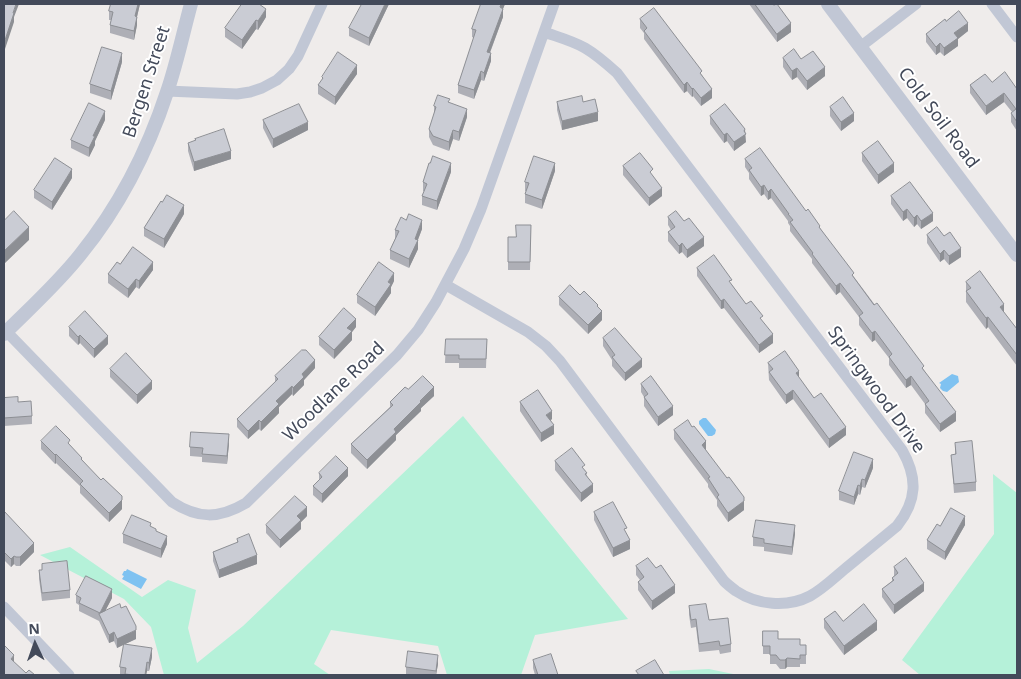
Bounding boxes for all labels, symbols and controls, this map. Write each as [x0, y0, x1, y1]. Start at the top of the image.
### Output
street label: Bergen Street [119, 23, 175, 141]
street label: Cold Soil Road [893, 63, 983, 173]
street label: Springwood Drive [823, 322, 929, 458]
street label: Woodlane Road [279, 338, 389, 446]
north arrow [10, 619, 60, 669]
text: N [28, 619, 40, 638]

